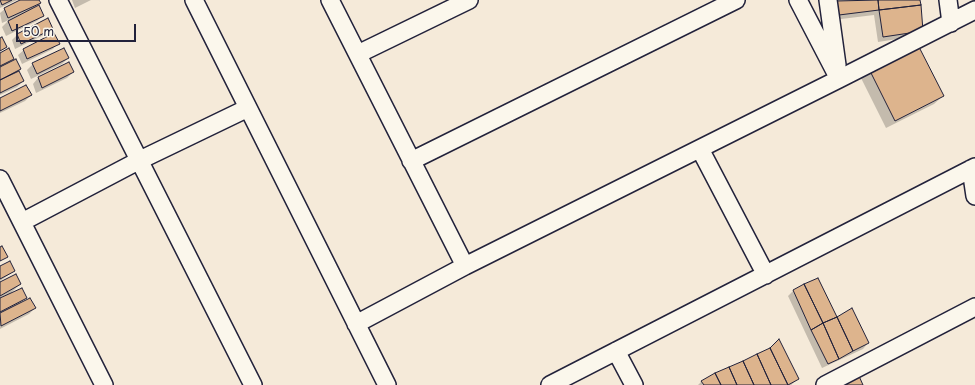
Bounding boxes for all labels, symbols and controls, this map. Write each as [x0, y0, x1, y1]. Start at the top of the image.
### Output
scale bar [18, 16, 138, 42]
text: 50 m [23, 22, 54, 40]

